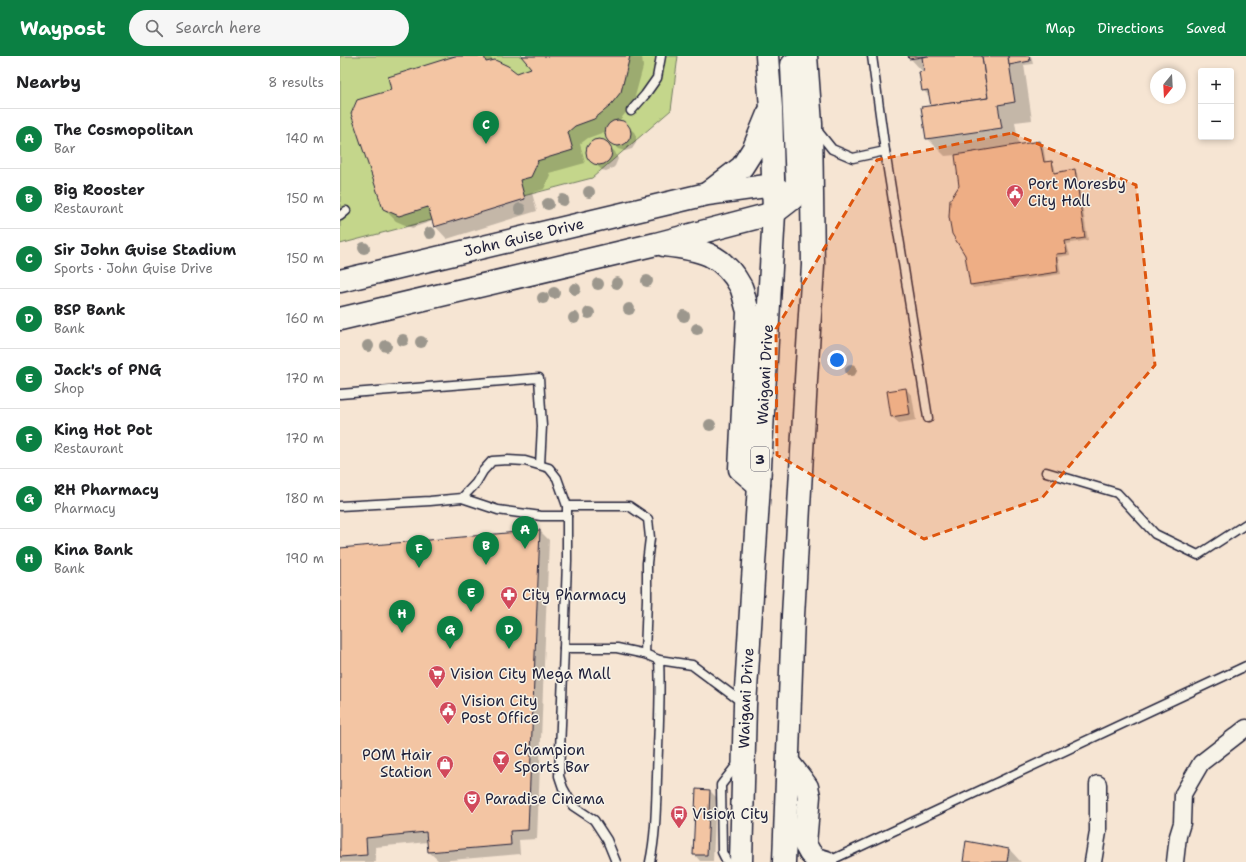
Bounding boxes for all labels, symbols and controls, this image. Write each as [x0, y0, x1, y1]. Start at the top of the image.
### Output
search box [129, 10, 409, 46]
text: Waypost [20, 16, 105, 41]
icon: search [143, 17, 165, 39]
text: Search here [175, 18, 261, 38]
text: Map [1046, 19, 1076, 37]
text: Directions [1098, 19, 1164, 37]
text: Saved [1186, 19, 1226, 37]
north arrow [1150, 68, 1186, 104]
map controls [1198, 68, 1234, 140]
button: + [1198, 68, 1234, 104]
text: Nearby [16, 71, 81, 93]
text: 8 results [268, 74, 324, 91]
button: − [1198, 104, 1234, 140]
pin: C [473, 111, 499, 144]
text: The Cosmopolitan [54, 120, 193, 140]
text: A [24, 130, 34, 147]
text: 140 m [285, 130, 324, 147]
text: Bar [54, 140, 76, 157]
place label: Port Moresby City Hall [1028, 174, 1126, 211]
text: Big Rooster [54, 180, 145, 200]
public building icon: Port Moresby City Hall [1005, 183, 1025, 208]
text: B [25, 190, 33, 207]
text: 150 m [286, 190, 324, 207]
text: Restaurant [54, 200, 124, 217]
street label: John Guise Drive [462, 213, 586, 261]
text: Sir John Guise Stadium [54, 240, 236, 260]
text: C [25, 250, 33, 267]
text: 150 m [286, 250, 324, 267]
text: Sports · John Guise Drive [54, 260, 213, 277]
text: BSP Bank [54, 300, 126, 320]
text: D [24, 310, 34, 327]
text: 160 m [286, 310, 324, 327]
text: Bank [54, 320, 85, 337]
street label: Waigani Drive [752, 324, 778, 426]
your location [827, 350, 847, 370]
text: Jack's of PNG [54, 360, 161, 380]
text: E [25, 370, 33, 387]
text: 170 m [286, 370, 324, 387]
text: Shop [54, 380, 84, 397]
text: King Hot Pot [54, 420, 152, 440]
text: F [25, 430, 33, 447]
text: 170 m [286, 430, 324, 447]
text: Restaurant [54, 440, 124, 457]
road number: 3 [751, 447, 769, 471]
text: RH Pharmacy [54, 480, 159, 500]
text: G [24, 490, 34, 507]
text: 180 m [285, 490, 324, 507]
text: Pharmacy [54, 500, 116, 517]
pin: A [512, 516, 538, 549]
pin: B [473, 532, 499, 565]
pin: F [406, 535, 432, 568]
text: Kina Bank [54, 540, 133, 560]
text: H [24, 550, 34, 567]
text: 190 m [285, 550, 324, 567]
text: Bank [54, 560, 85, 577]
pin: E [458, 579, 484, 612]
pharmacy icon: City Pharmacy [499, 585, 519, 610]
place label: City Pharmacy [522, 585, 627, 605]
pin: H [389, 600, 415, 633]
pin: G [437, 616, 463, 649]
pin: D [496, 616, 522, 649]
street label: Waigani Drive [734, 647, 759, 749]
supermarket icon: Vision City Mega Mall [427, 664, 447, 689]
place label: Vision City Mega Mall [450, 664, 611, 684]
place label: Vision City Post Office [461, 691, 539, 728]
public building icon: Vision City Post Office [438, 700, 458, 725]
place label: Champion Sports Bar [514, 740, 590, 777]
place label: POM Hair Station [362, 745, 432, 782]
bar icon: Champion Sports Bar [491, 749, 511, 774]
shop icon: POM Hair Station [435, 754, 455, 779]
theatre icon: Paradise Cinema [462, 789, 482, 814]
place label: Paradise Cinema [485, 789, 605, 809]
bus stop icon: Vision City [669, 804, 689, 829]
place label: Vision City [692, 804, 769, 824]

